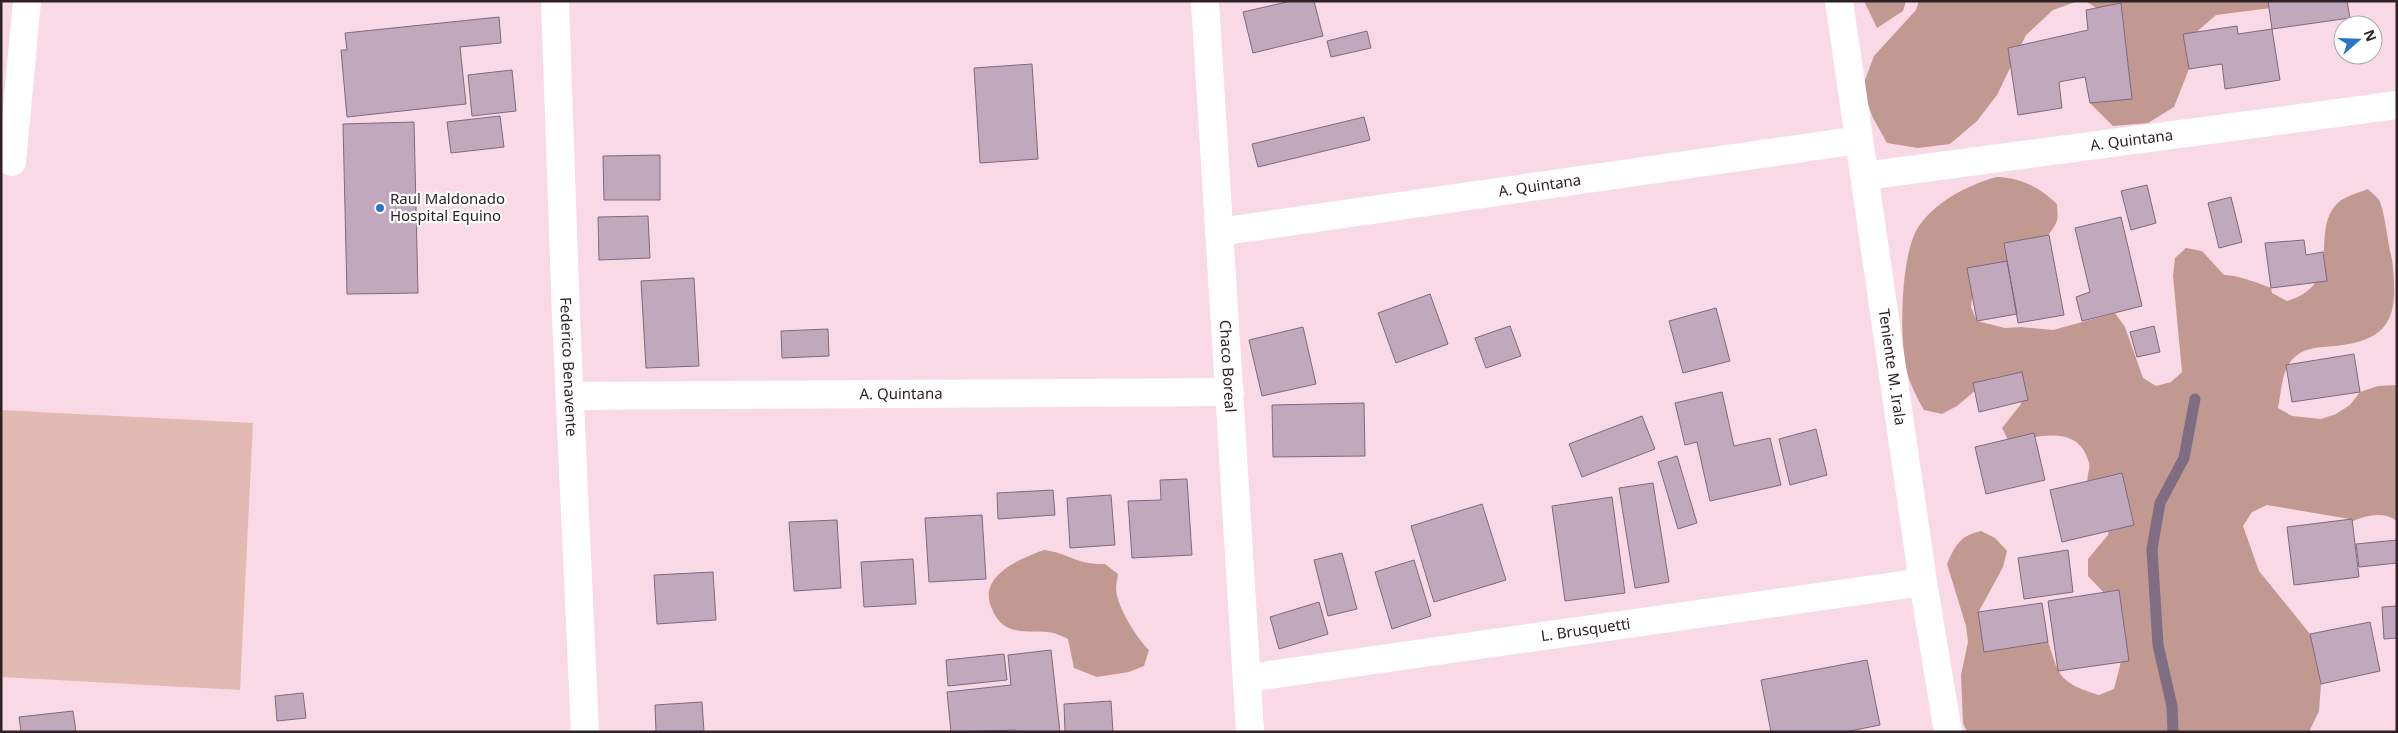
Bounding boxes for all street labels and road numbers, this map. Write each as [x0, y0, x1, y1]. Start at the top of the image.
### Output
street label: A. Quintana [2089, 124, 2174, 155]
street label: A. Quintana [1497, 169, 1582, 201]
street label: Federico Benavente [556, 297, 582, 437]
street label: Teniente M. Irala [1875, 307, 1911, 427]
street label: Chaco Boreal [1216, 319, 1241, 413]
street label: A. Quintana [859, 383, 943, 403]
street label: L. Brusquetti [1540, 613, 1631, 645]

